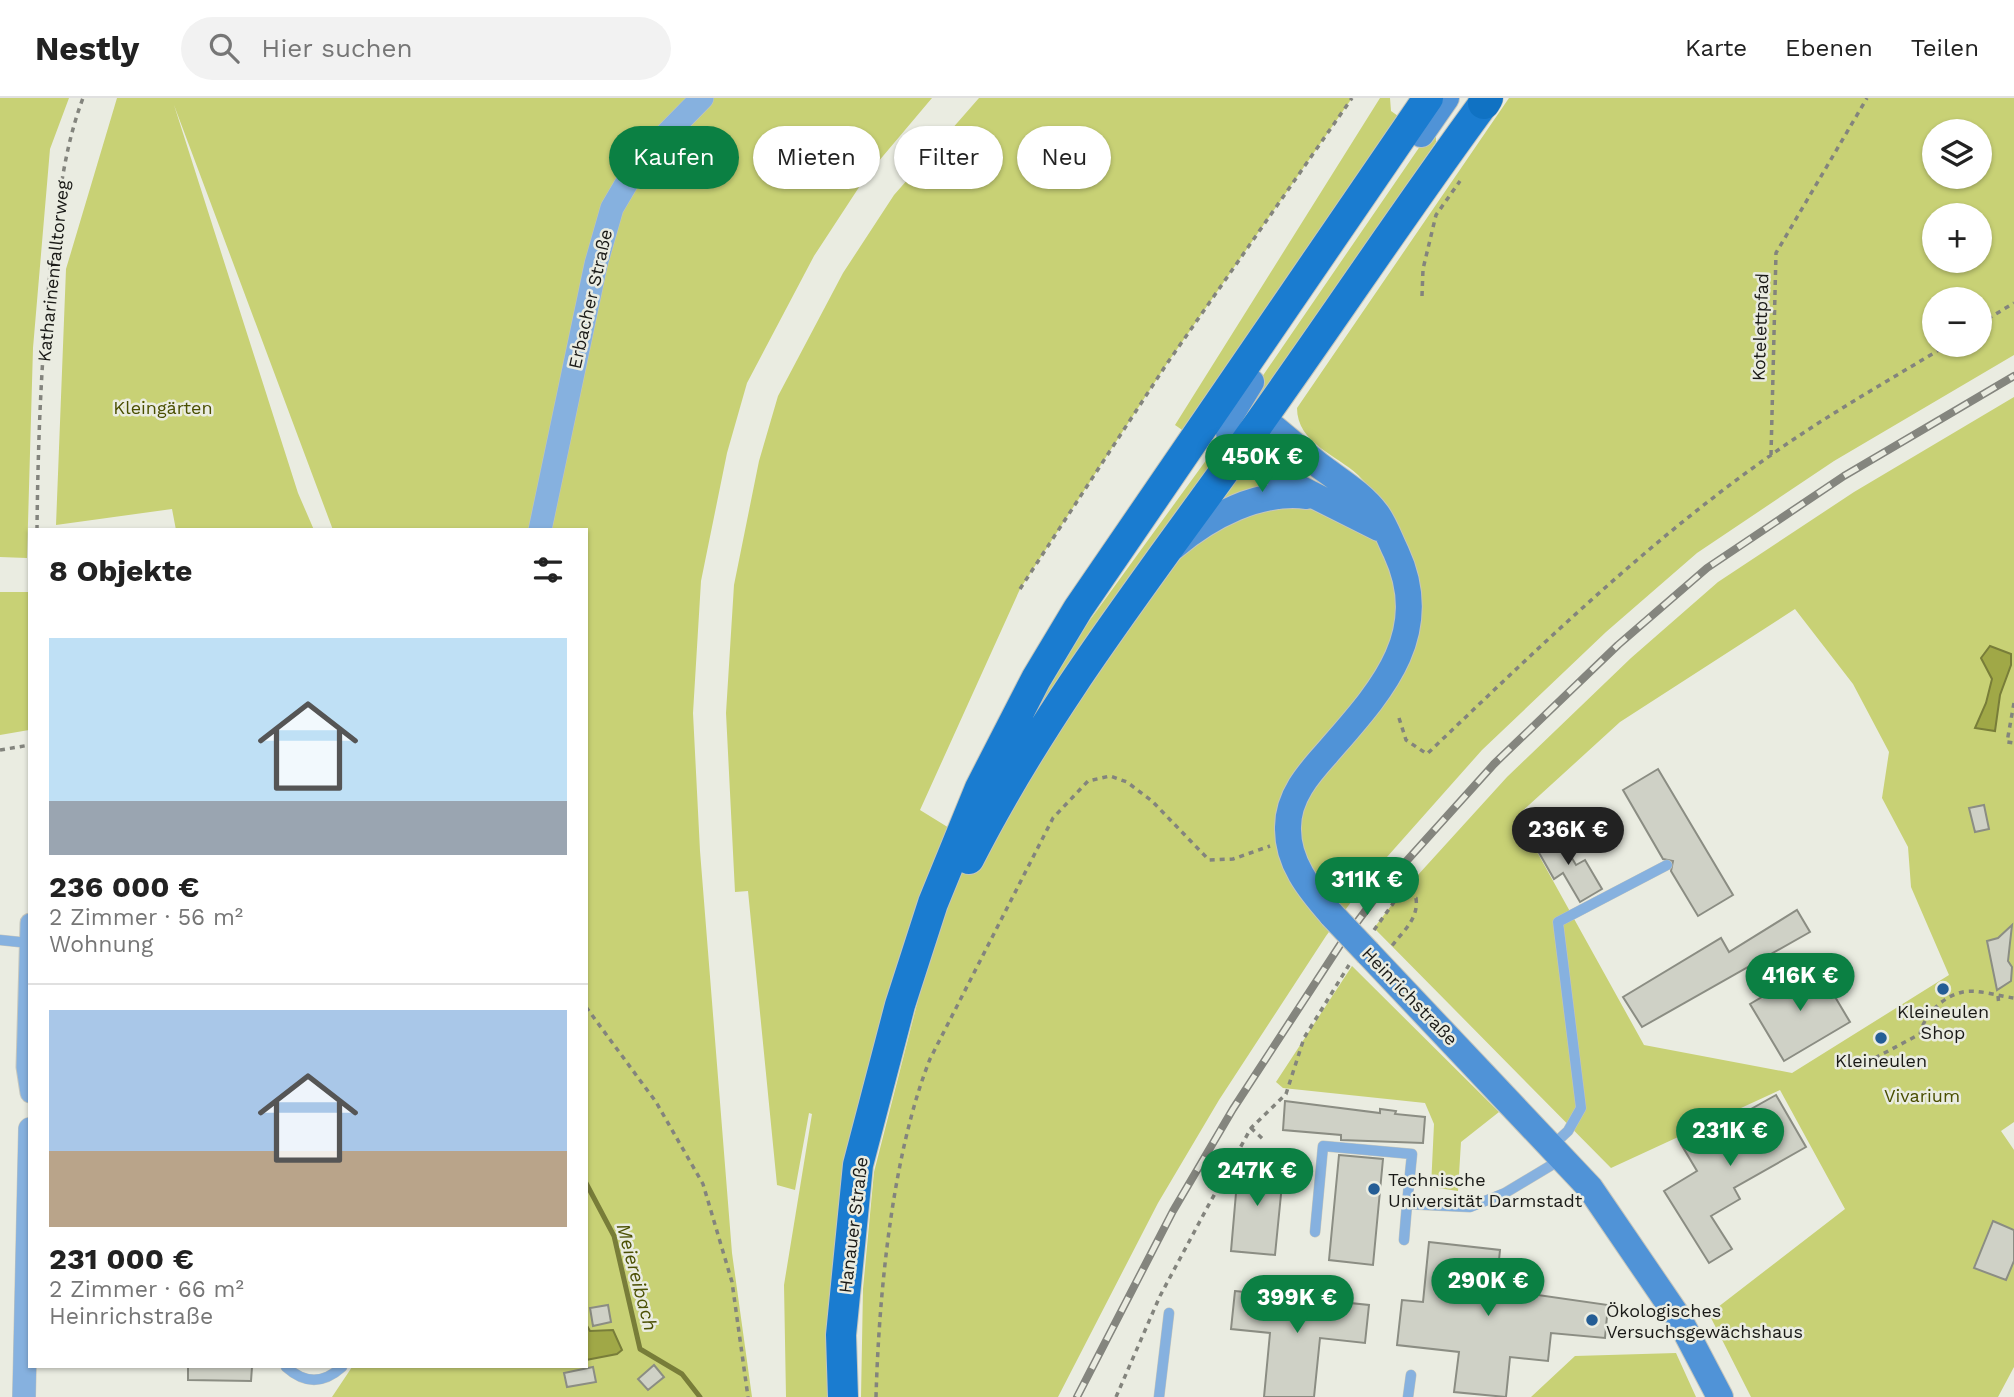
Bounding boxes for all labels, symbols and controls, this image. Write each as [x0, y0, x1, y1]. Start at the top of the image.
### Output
search box [181, 17, 671, 80]
text: Nestly [35, 29, 139, 68]
icon: search [205, 29, 243, 67]
text: Hier suchen [261, 33, 413, 63]
text: Karte [1685, 34, 1747, 62]
text: Ebenen [1785, 34, 1873, 62]
text: Teilen [1911, 34, 1979, 62]
map controls [1922, 119, 1992, 357]
button: layers [1922, 119, 1992, 189]
chip: Kaufen [609, 126, 739, 189]
chip: Mieten [753, 126, 880, 189]
chip: Filter [894, 126, 1003, 189]
chip: Neu [1017, 126, 1111, 189]
street label: Katharinenfalltorweg [33, 179, 73, 363]
button: + [1922, 203, 1992, 273]
street label: Erbacher Straße [564, 227, 616, 371]
street label: Kotelettpfad [1748, 273, 1772, 381]
button: − [1922, 287, 1992, 357]
park label: Kleingärten [113, 397, 213, 418]
pin: 450K € [1205, 434, 1319, 494]
text: 450K € [1221, 443, 1303, 470]
icon: filters [529, 551, 567, 589]
text: 8 Objekte [49, 553, 193, 588]
icon: home [245, 683, 371, 809]
pin: 236K € [1511, 808, 1625, 867]
text: 236K € [1528, 816, 1608, 843]
pin: 311K € [1310, 858, 1424, 917]
text: 311K € [1331, 866, 1403, 893]
text: 236 000 € [49, 869, 199, 904]
text: 2 Zimmer · 56 m² [49, 904, 243, 931]
text: Wohnung [49, 931, 153, 958]
street label: Heinrichstraße [1358, 942, 1462, 1050]
pin: 416K € [1743, 954, 1857, 1013]
text: 416K € [1762, 962, 1838, 989]
marker: Kleineulen Shop [1935, 981, 1951, 997]
place label: Kleineulen Shop [1897, 1001, 1989, 1043]
marker: Kleineulen [1873, 1030, 1889, 1046]
place label: Kleineulen [1835, 1050, 1927, 1071]
icon: home [245, 1055, 371, 1181]
park label: Vivarium [1884, 1085, 1960, 1106]
pin: 231K € [1673, 1108, 1787, 1168]
text: 231K € [1692, 1117, 1768, 1144]
pin: 247K € [1200, 1148, 1314, 1208]
street label: Hanauer Straße [834, 1156, 872, 1294]
text: 247K € [1217, 1157, 1297, 1184]
place label: Technische Universität Darmstadt [1388, 1169, 1583, 1211]
marker: Technische Universität Darmstadt [1366, 1181, 1382, 1197]
water label: Meiereibach [612, 1221, 662, 1333]
text: 231 000 € [49, 1241, 194, 1276]
pin: 290K € [1431, 1258, 1545, 1318]
text: 290K € [1447, 1267, 1529, 1294]
text: 2 Zimmer · 66 m² [49, 1276, 244, 1303]
pin: 399K € [1240, 1276, 1354, 1335]
text: 399K € [1257, 1284, 1337, 1311]
place label: Ökologisches Versuchsgewächshaus [1606, 1300, 1803, 1342]
text: Heinrichstraße [49, 1303, 213, 1330]
marker: Ökologisches Versuchsgewächshaus [1584, 1312, 1600, 1328]

